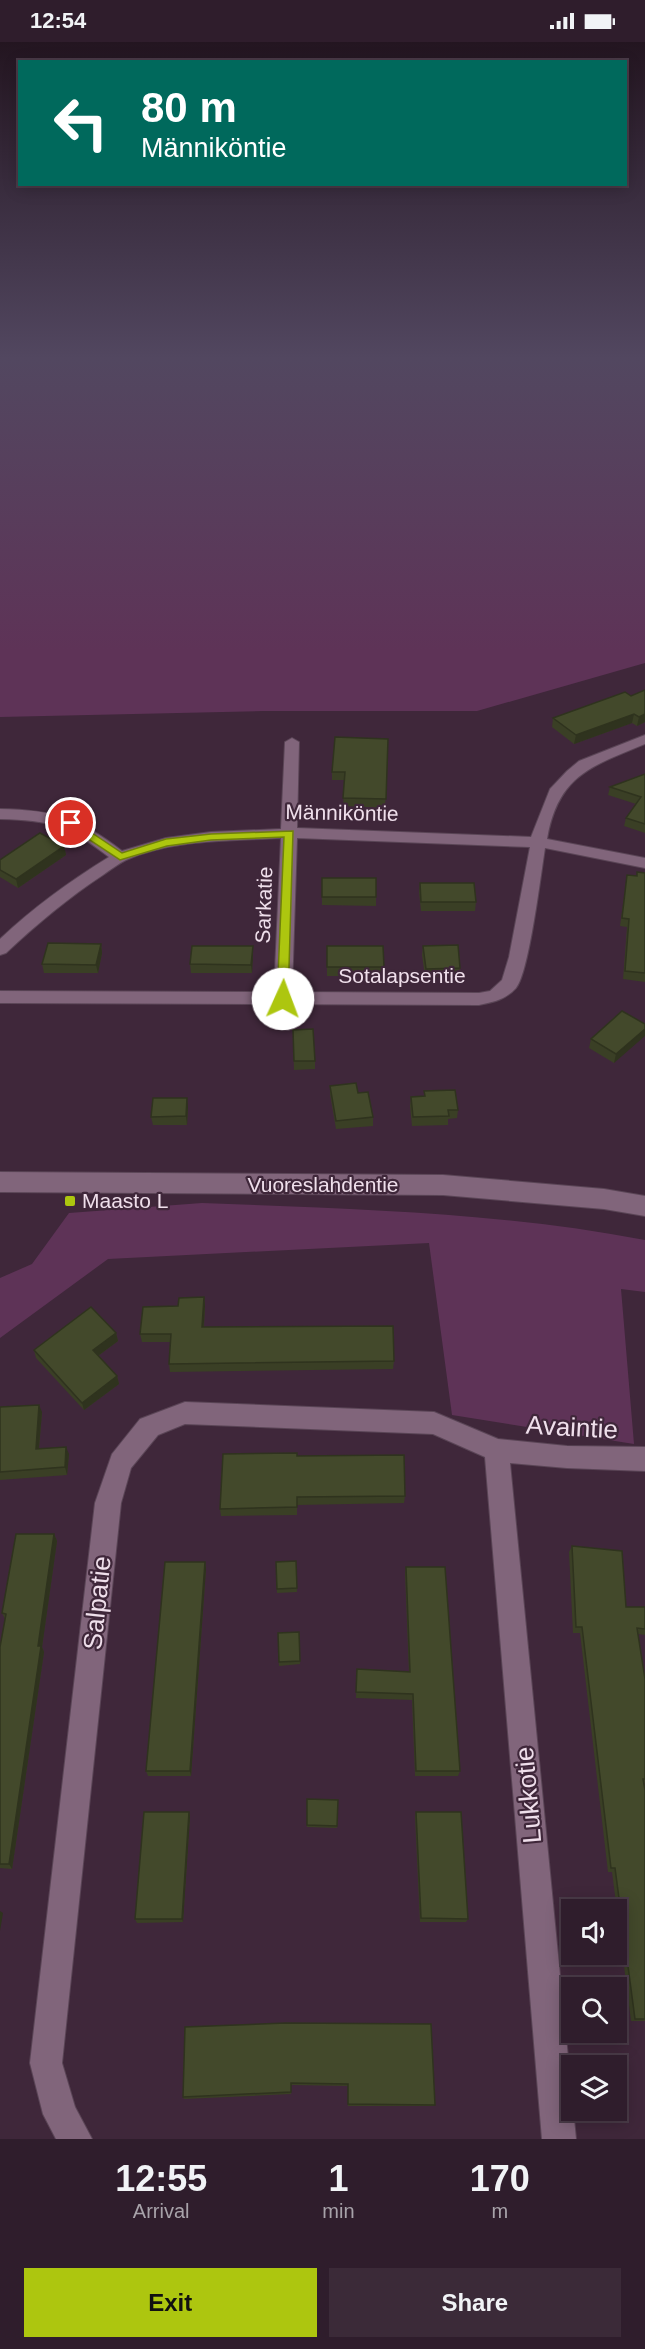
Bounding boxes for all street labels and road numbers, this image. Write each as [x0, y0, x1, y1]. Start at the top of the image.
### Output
street label: Männiköntie [285, 800, 399, 825]
street label: Sarkatie [251, 866, 276, 944]
street label: Sotalapsentie [338, 964, 466, 987]
street label: Vuoreslahdentie [248, 1173, 399, 1196]
street label: Avaintie [525, 1410, 619, 1444]
street label: Salpatie [77, 1555, 117, 1651]
street label: Lukkotie [509, 1745, 547, 1845]

